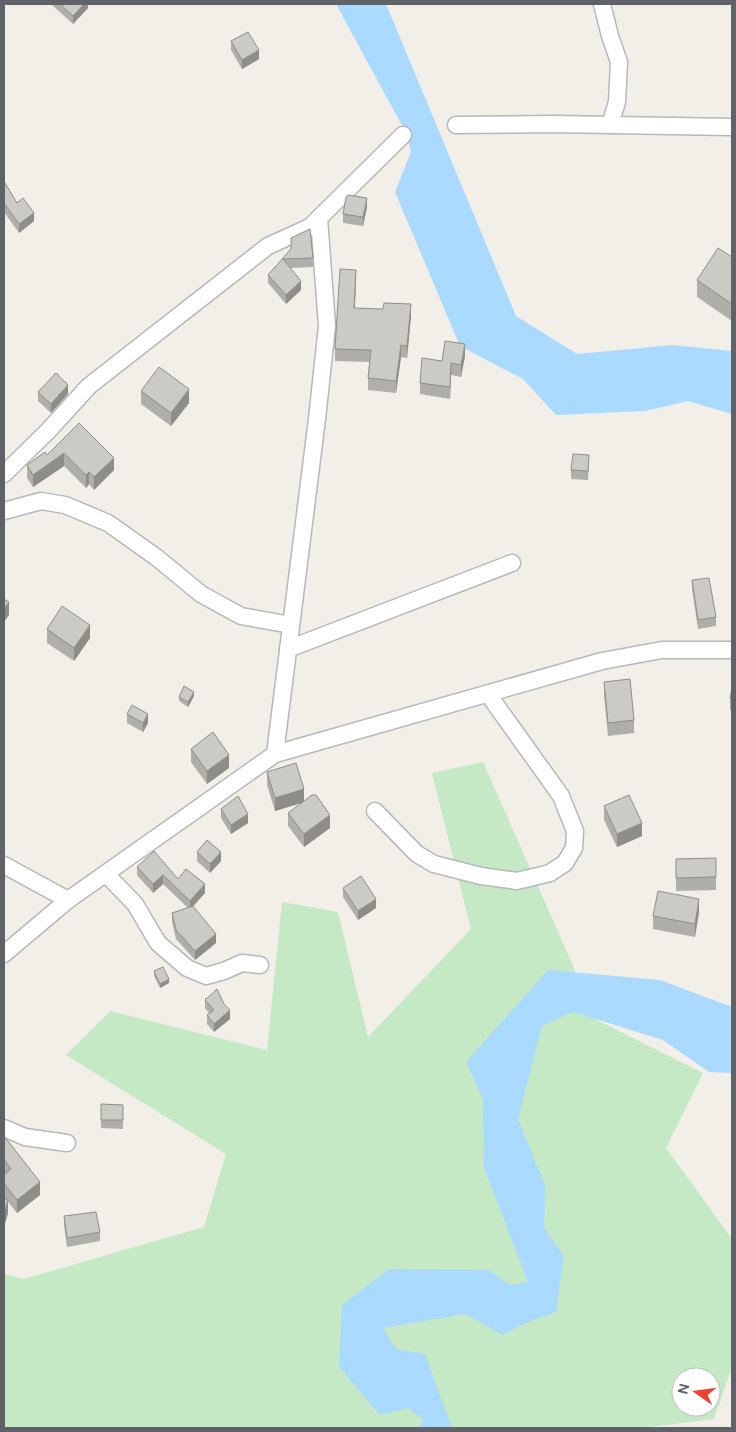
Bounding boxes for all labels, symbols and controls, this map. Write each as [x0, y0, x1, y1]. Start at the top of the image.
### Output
north arrow [671, 1367, 721, 1417]
text: N [673, 1382, 693, 1396]

